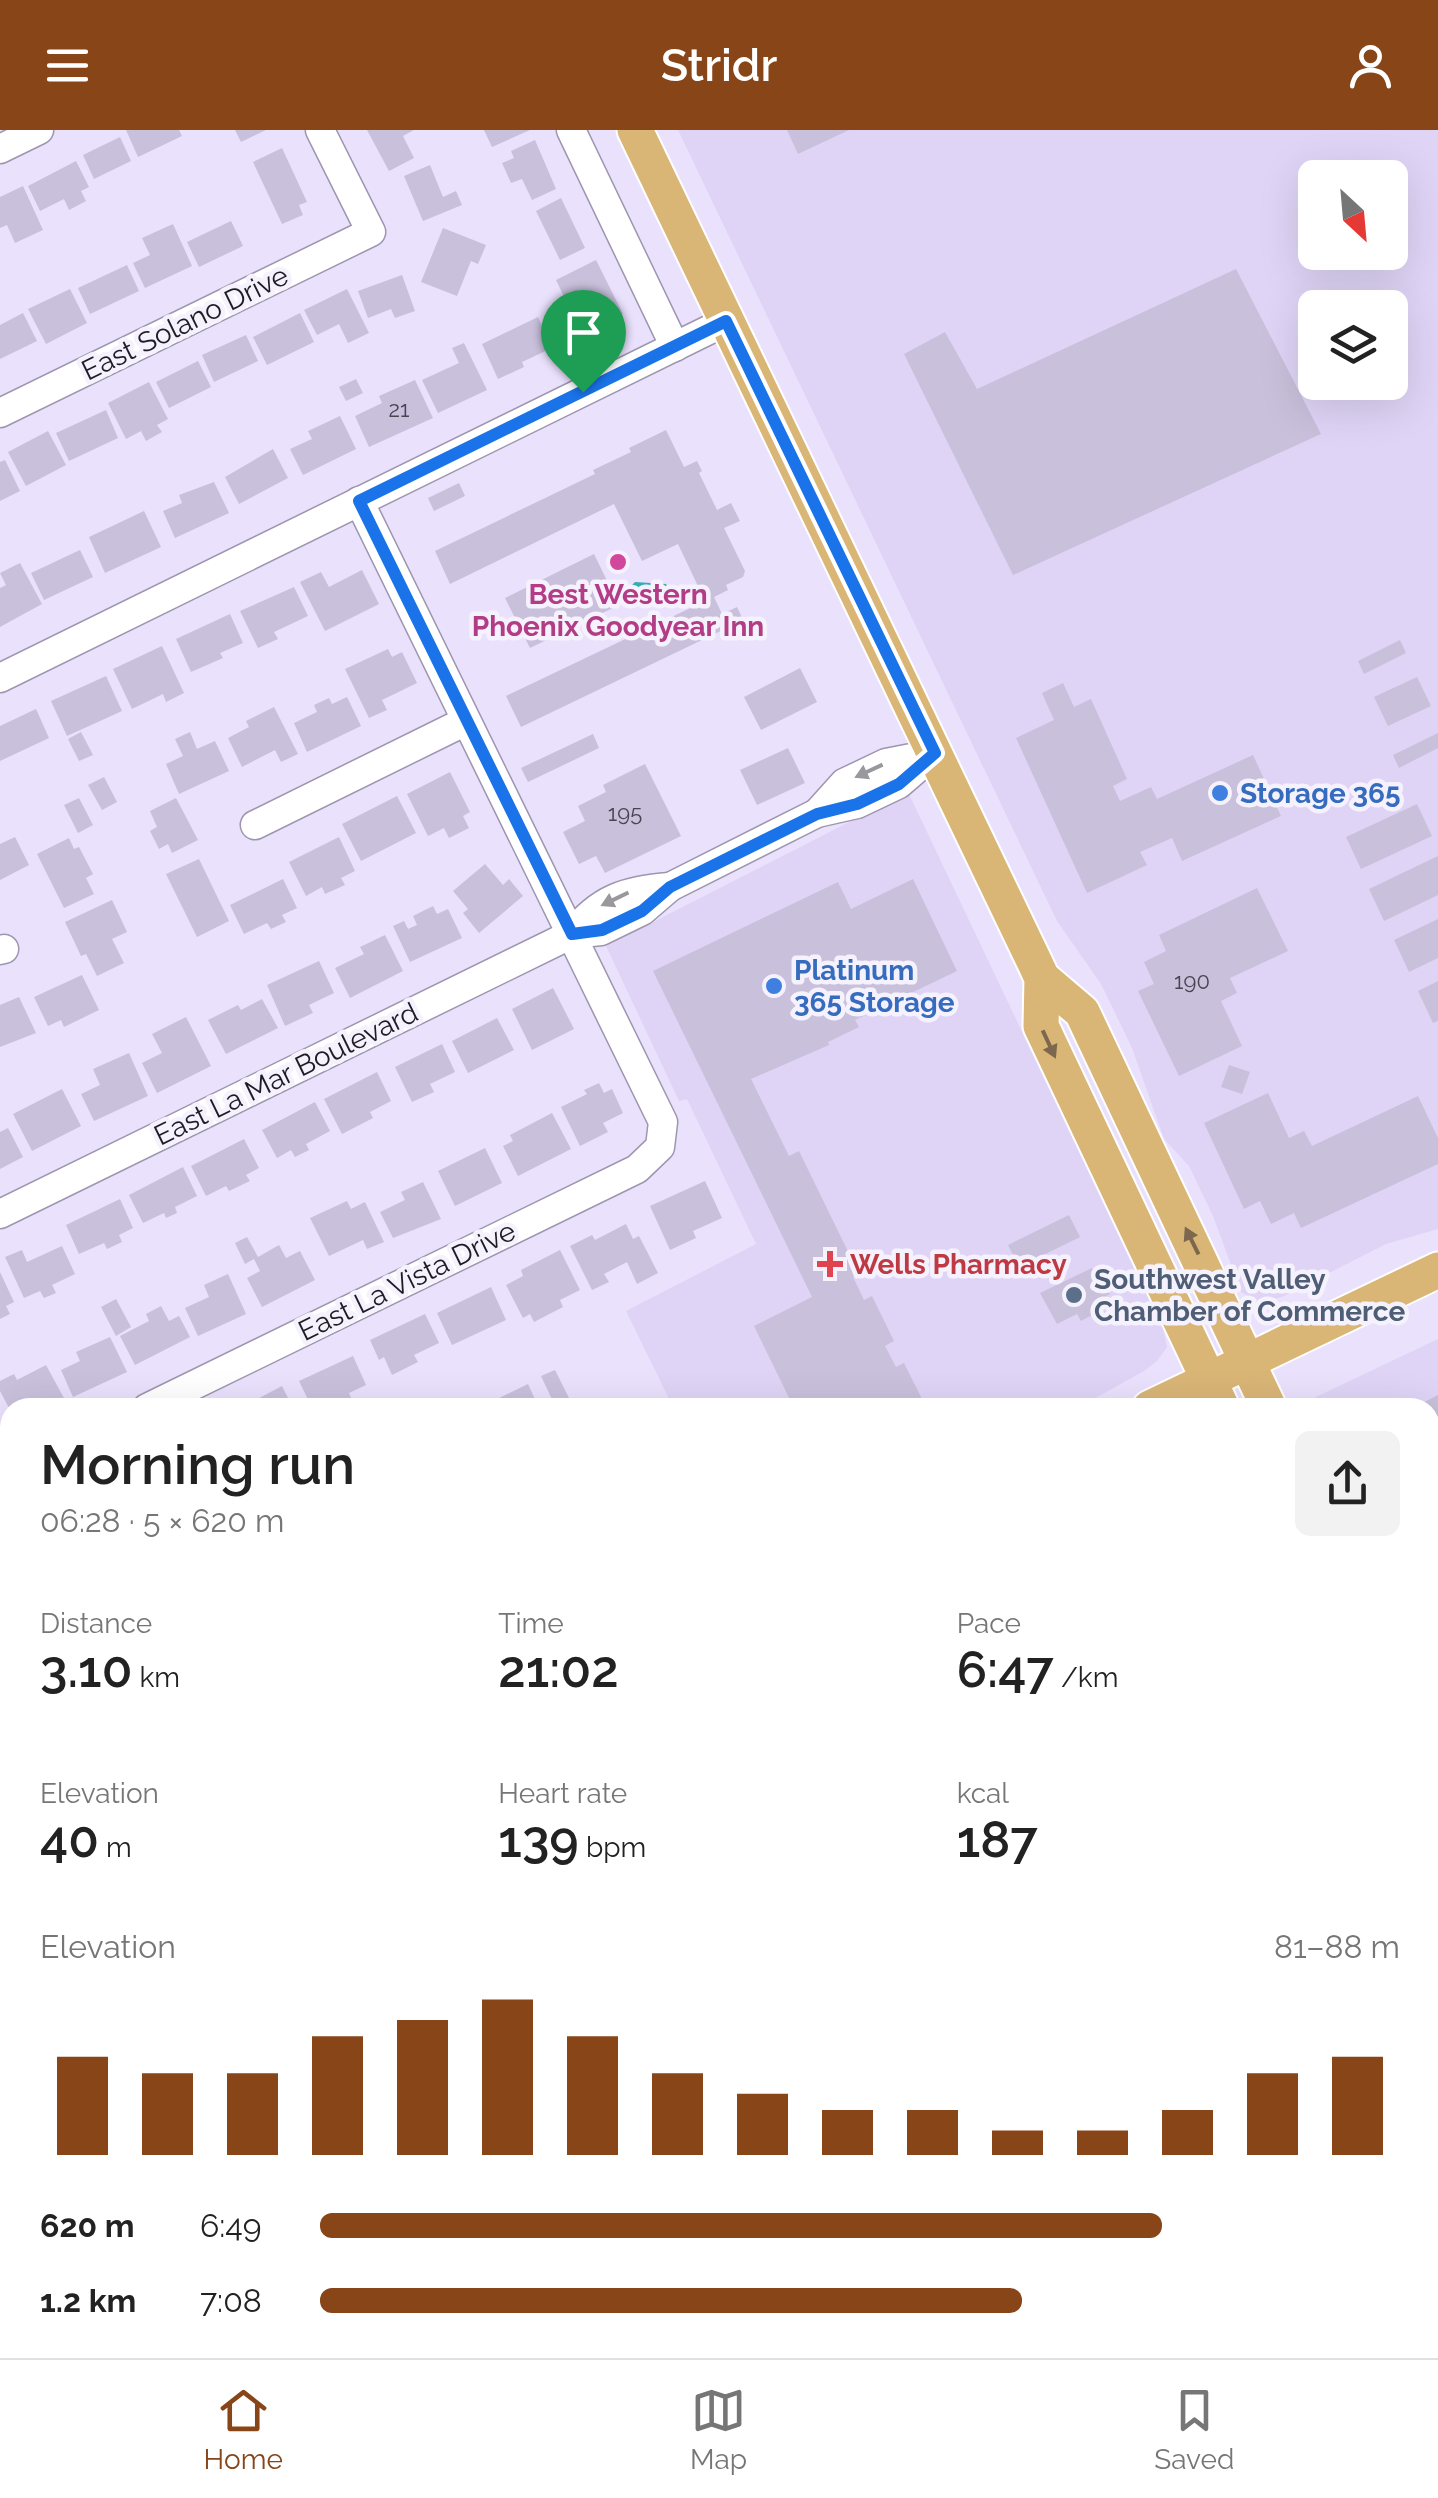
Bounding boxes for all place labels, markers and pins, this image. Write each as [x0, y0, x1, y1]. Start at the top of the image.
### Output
pin [541, 290, 626, 393]
marker: Best Western Phoenix Goodyear Inn [607, 551, 629, 573]
place label: Best Western Phoenix Goodyear Inn [472, 578, 764, 643]
place label: Storage 365 [1240, 777, 1401, 810]
marker: Storage 365 [1209, 782, 1231, 804]
place label: Platinum 365 Storage [794, 954, 955, 1019]
marker: Platinum 365 Storage [763, 975, 785, 997]
place label: Wells Pharmacy [850, 1248, 1068, 1281]
marker: Wells Pharmacy [819, 1253, 841, 1275]
place label: Southwest Valley Chamber of Commerce [1094, 1263, 1405, 1328]
marker: Southwest Valley Chamber of Commerce [1063, 1284, 1085, 1306]

